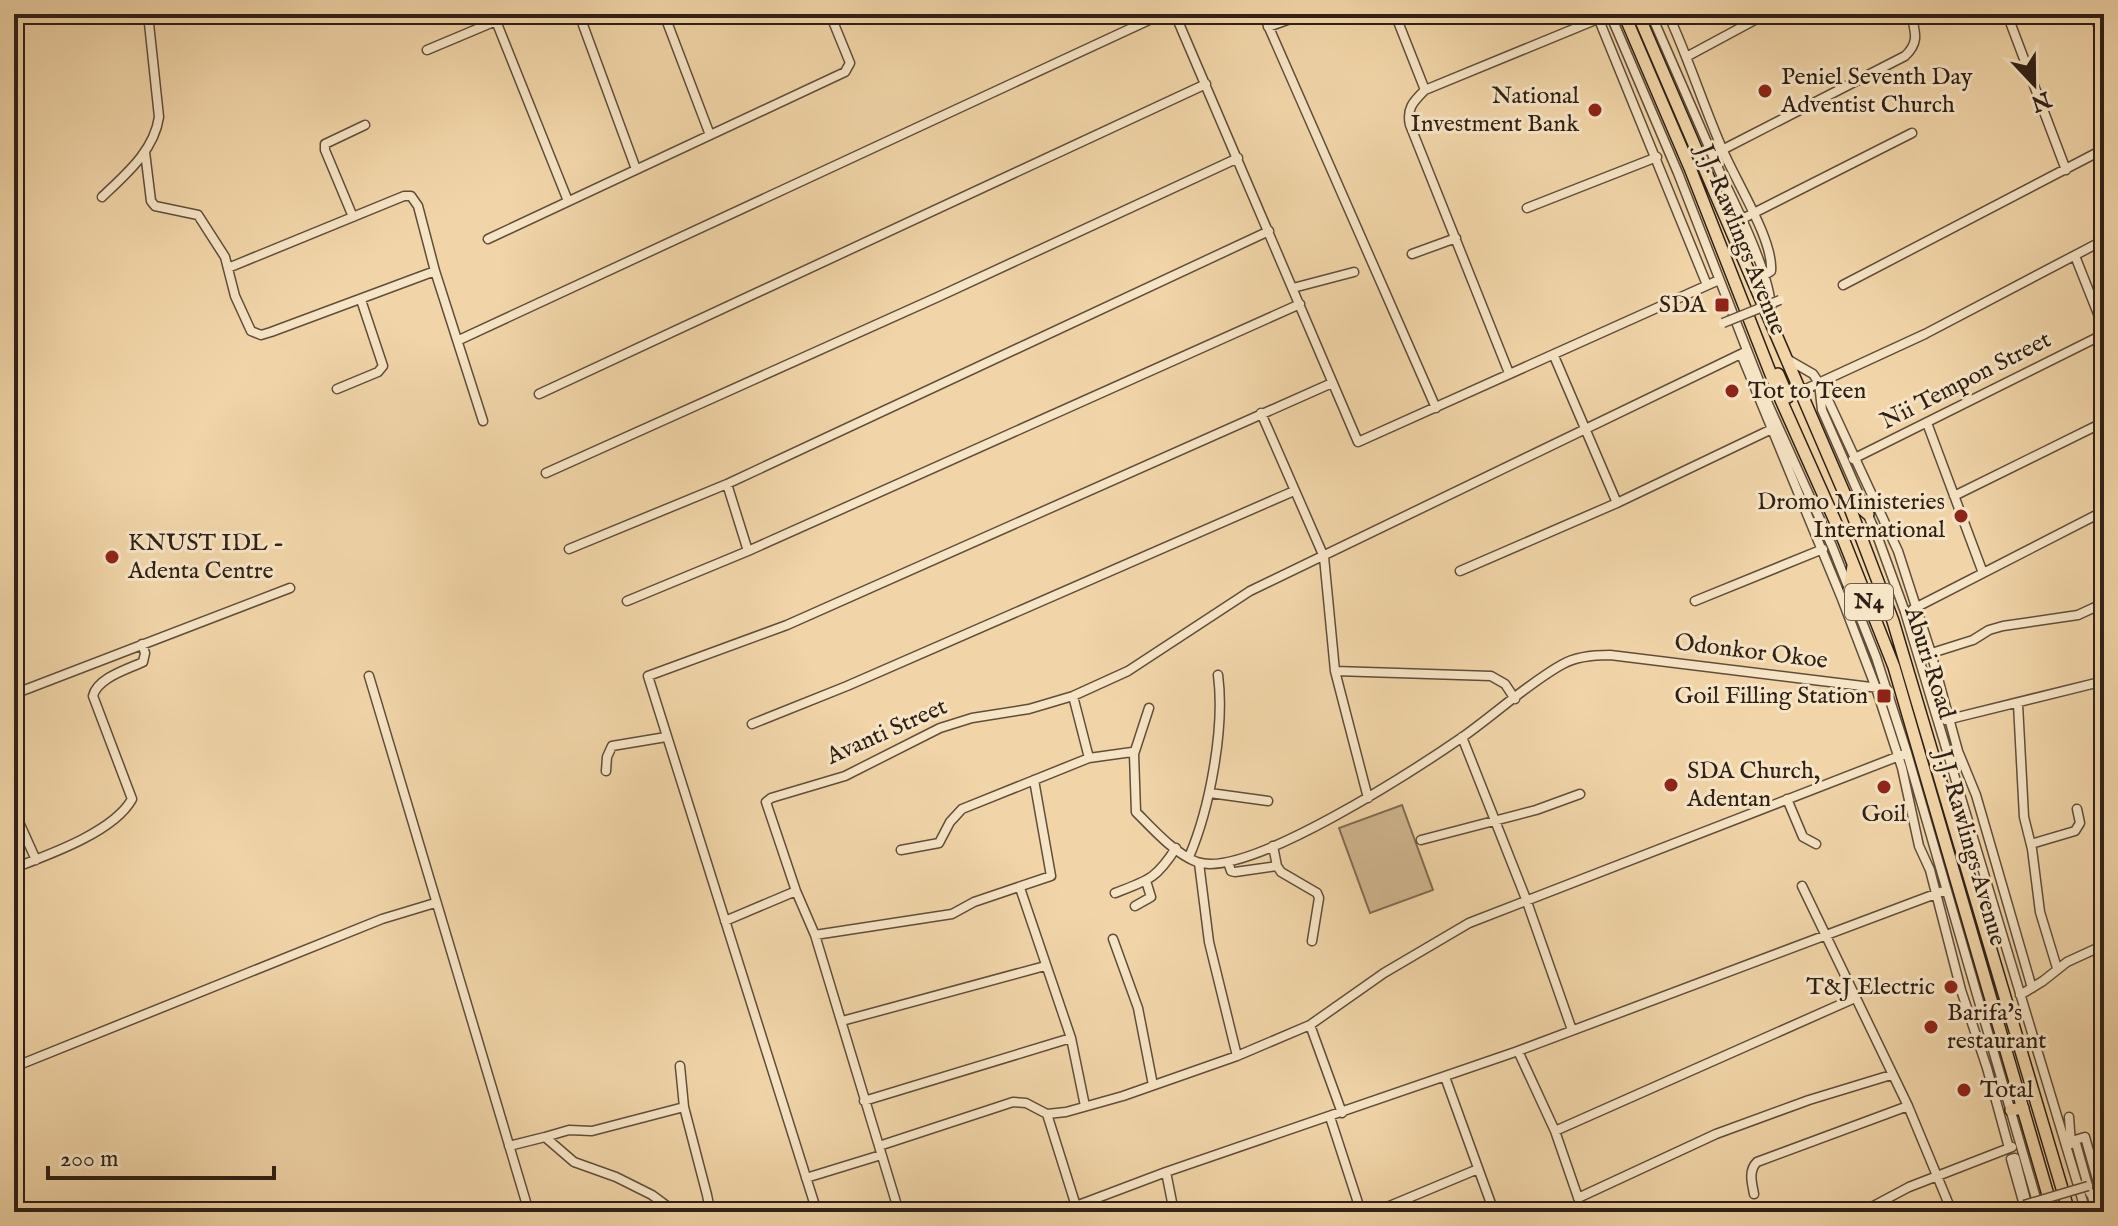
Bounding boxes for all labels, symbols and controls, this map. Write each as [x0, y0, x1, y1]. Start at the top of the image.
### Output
north arrow [1994, 44, 2074, 124]
place label: Peniel Seventh Day Adventist Church [1780, 62, 1973, 121]
place label: National Investment Bank [1410, 81, 1579, 140]
marker: Peniel Seventh Day Adventist Church [1756, 82, 1774, 100]
text: N [2027, 84, 2056, 117]
marker: National Investment Bank [1586, 101, 1604, 119]
street label: J.J. Rawlings Avenue [1688, 137, 1793, 340]
place label: SDA [1659, 290, 1707, 321]
marker: SDA [1713, 296, 1731, 314]
street label: Nii Tempon Street [1876, 325, 2056, 437]
place label: Tot to Teen [1748, 376, 1867, 407]
marker: Tot to Teen [1723, 382, 1741, 400]
place label: Dromo Ministeries International [1757, 487, 1945, 546]
marker: Dromo Ministeries International [1952, 507, 1970, 525]
place label: KNUST IDL - Adenta Centre [127, 528, 284, 587]
marker: KNUST IDL - Adenta Centre [103, 548, 121, 566]
road number: N4 [1845, 584, 1893, 620]
street label: Aburi Road [1896, 602, 1962, 723]
street label: Odonkor Okoe [1673, 627, 1829, 677]
place label: Goil Filling Station [1674, 681, 1868, 712]
marker: Goil Filling Station [1875, 687, 1893, 705]
street label: Avanti Street [821, 692, 952, 773]
street label: J.J. Rawlings Avenue [1926, 743, 2013, 950]
place label: SDA Church, Adentan [1686, 756, 1820, 815]
marker: SDA Church, Adentan [1662, 776, 1680, 794]
marker: Goil [1875, 778, 1893, 796]
place label: Goil [1862, 799, 1907, 830]
place label: T&J Electric [1806, 972, 1935, 1003]
marker: T&J Electric [1942, 978, 1960, 996]
place label: Barifa's restaurant [1947, 998, 2046, 1057]
marker: Barifa's restaurant [1922, 1018, 1940, 1036]
place label: Total [1980, 1075, 2034, 1106]
marker: Total [1955, 1081, 1973, 1099]
scale bar [48, 1130, 274, 1180]
text: 200 m [60, 1144, 119, 1175]

